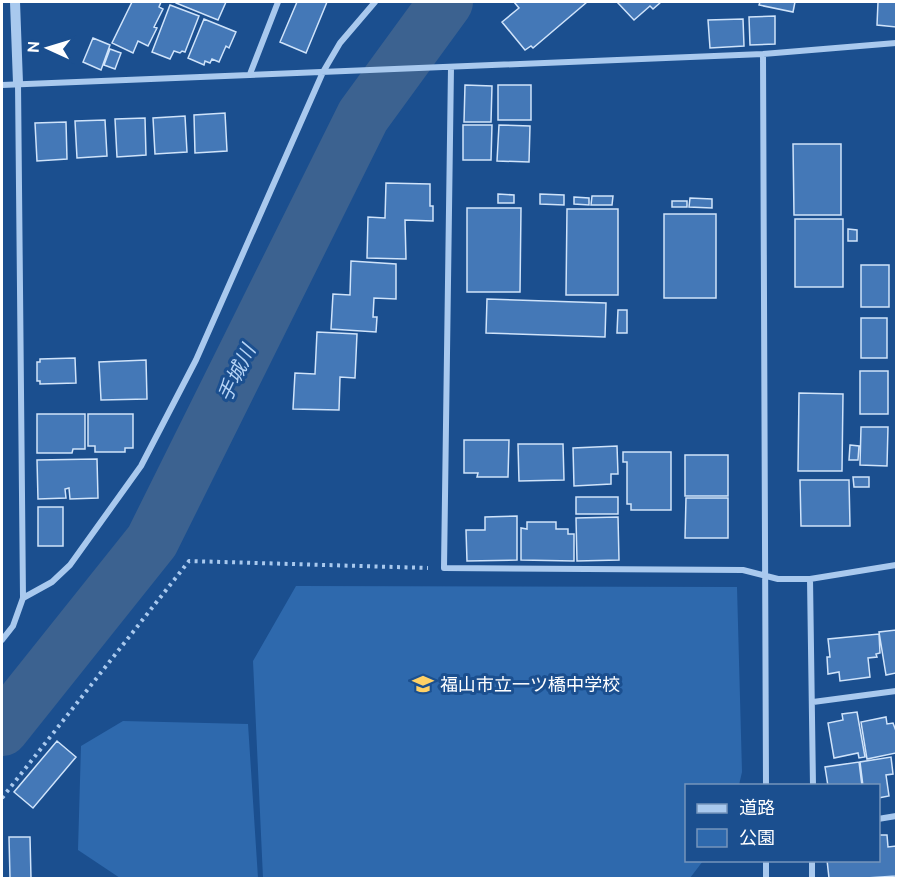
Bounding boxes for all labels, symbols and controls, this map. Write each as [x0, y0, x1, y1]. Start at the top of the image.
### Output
north arrow [18, 18, 78, 78]
text: N [24, 40, 42, 54]
water label: 手城川 [213, 339, 260, 405]
school or university icon: 福山市立一ツ橋中学校 [411, 672, 435, 696]
place label: 福山市立一ツ橋中学校 [440, 674, 620, 694]
legend [685, 784, 880, 862]
text: 道路 [739, 797, 775, 817]
text: 公園 [739, 827, 775, 847]

